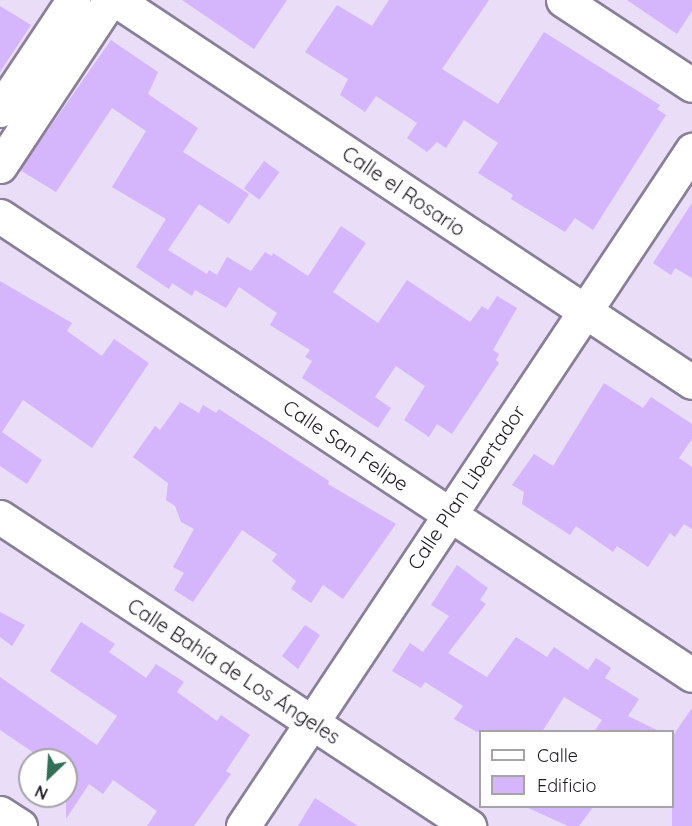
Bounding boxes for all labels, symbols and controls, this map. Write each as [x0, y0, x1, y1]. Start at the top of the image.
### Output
street label: Calle el Rosario [338, 141, 470, 241]
street label: Calle San Felipe [279, 394, 413, 496]
street label: Calle Plan Libertador [402, 400, 530, 574]
street label: Calle Bahía de Los Ángeles [123, 593, 345, 749]
legend [479, 730, 674, 808]
text: Calle [537, 744, 578, 767]
north arrow [18, 748, 78, 808]
text: Edificio [537, 774, 596, 797]
text: N [32, 781, 51, 804]

